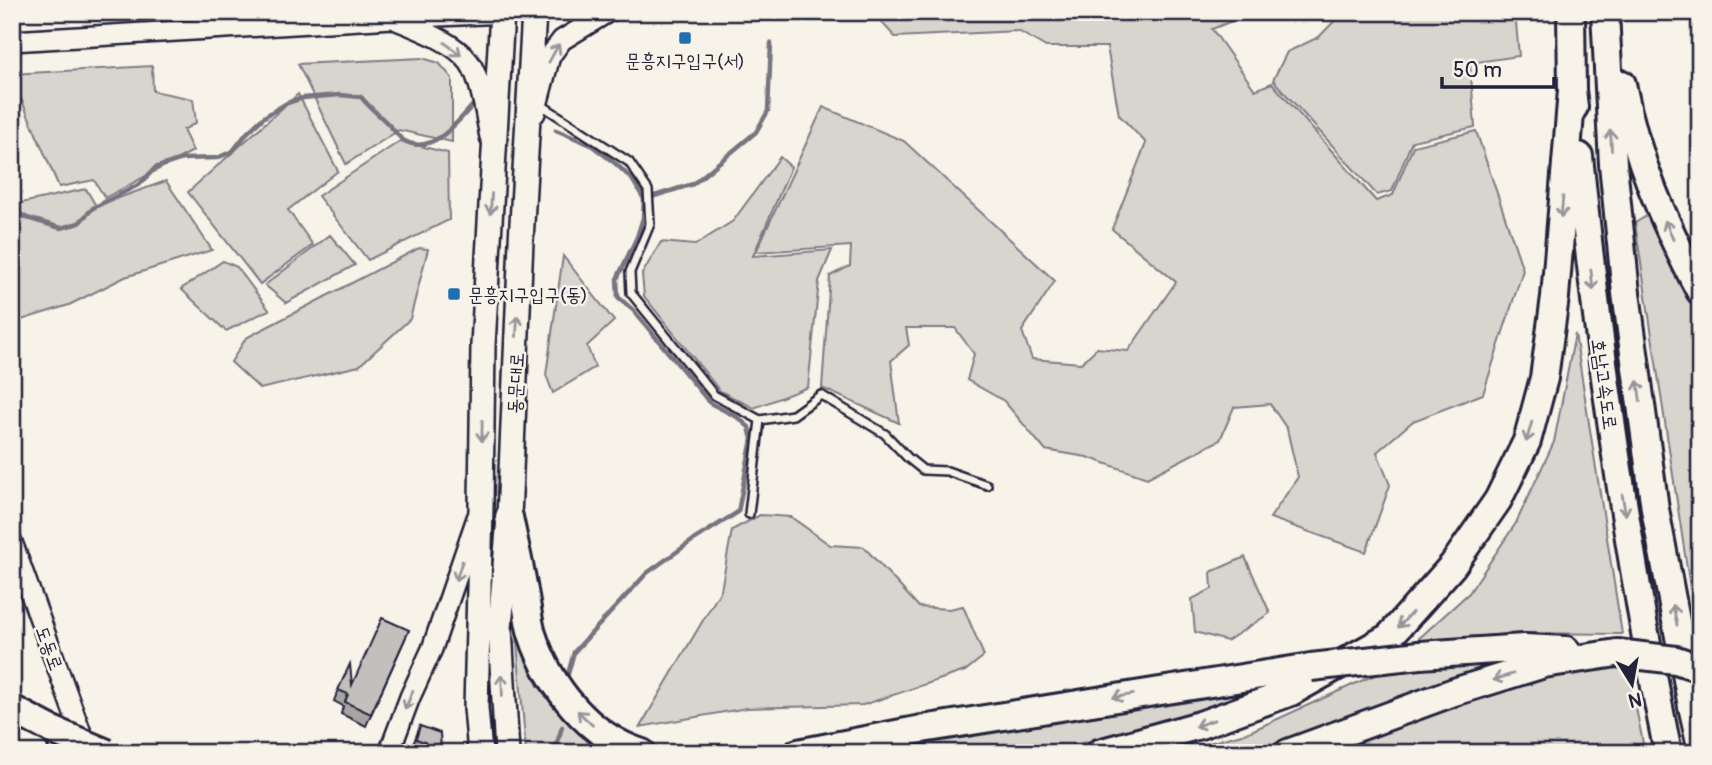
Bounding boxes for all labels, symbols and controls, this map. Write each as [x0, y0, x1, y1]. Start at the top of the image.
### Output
marker: 문흥지구입구(서) [677, 30, 693, 46]
one-way arrow [444, 41, 462, 57]
one-way arrow [547, 44, 561, 64]
scale bar [1442, 46, 1554, 90]
place label: 문흥지구입구(서) [625, 49, 745, 73]
text: 50 m [1453, 57, 1502, 84]
one-way arrow [1605, 129, 1618, 152]
one-way arrow [484, 192, 497, 215]
one-way arrow [1556, 195, 1569, 218]
one-way arrow [1662, 220, 1675, 242]
one-way arrow [1585, 268, 1598, 291]
place label: 문흥지구입구(동) [468, 283, 588, 307]
marker: 문흥지구입구(동) [446, 286, 462, 302]
one-way arrow [511, 315, 524, 338]
street label: 호남고속도로 [1586, 337, 1622, 431]
street label: 동문대로 [502, 352, 530, 414]
one-way arrow [1632, 380, 1645, 402]
one-way arrow [475, 419, 489, 442]
one-way arrow [1522, 420, 1535, 442]
one-way arrow [1618, 493, 1631, 516]
one-way arrow [452, 560, 465, 582]
one-way arrow [1667, 604, 1681, 627]
one-way arrow [1397, 610, 1413, 628]
street label: 도동로 [30, 623, 68, 674]
north arrow [1596, 650, 1666, 720]
one-way arrow [1492, 671, 1514, 684]
one-way arrow [496, 673, 509, 696]
text: N [1626, 687, 1644, 713]
one-way arrow [402, 689, 415, 711]
one-way arrow [1112, 690, 1135, 703]
one-way arrow [577, 709, 594, 726]
one-way arrow [1194, 718, 1216, 730]

